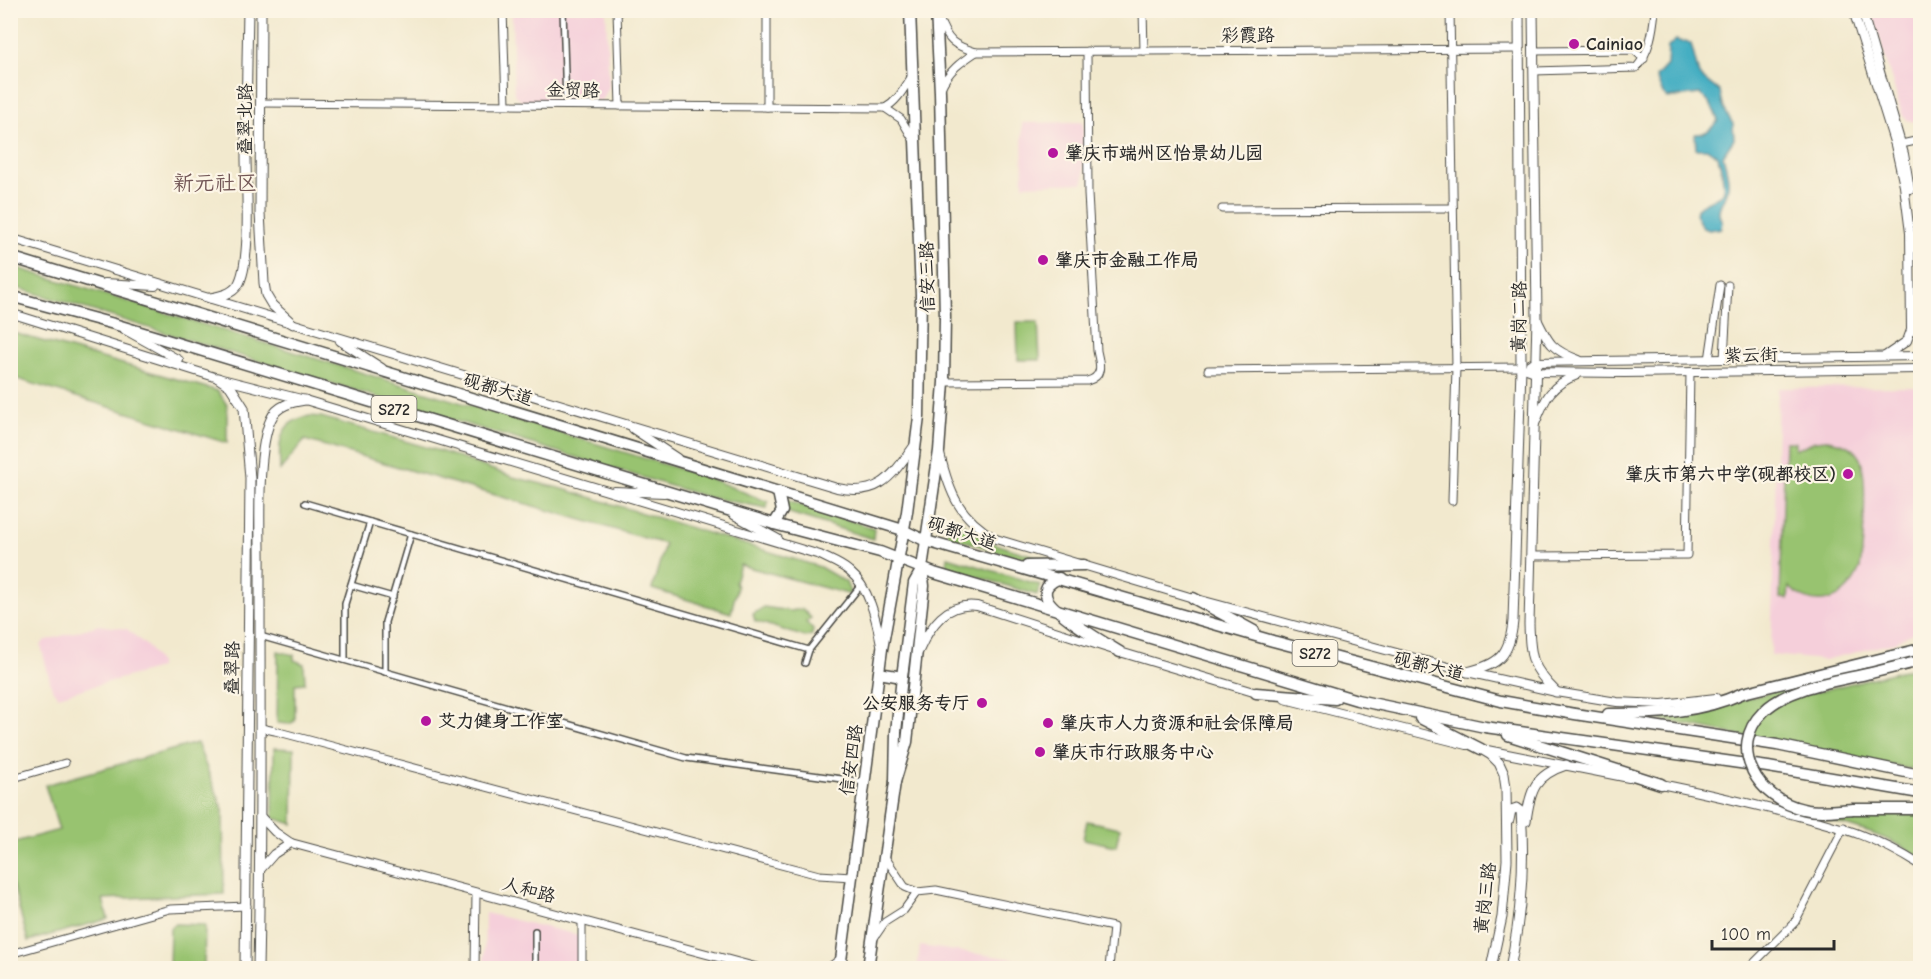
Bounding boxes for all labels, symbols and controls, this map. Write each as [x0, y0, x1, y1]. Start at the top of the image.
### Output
street label: 彩霞路 [1221, 25, 1275, 46]
place label: Cainiao [1586, 34, 1643, 55]
marker: Cainiao [1567, 37, 1581, 51]
street label: 金贸路 [546, 80, 600, 101]
street label: 叠翠北路 [235, 83, 256, 155]
place label: 肇庆市端州区怡景幼儿园 [1065, 143, 1263, 164]
marker: 肇庆市端州区怡景幼儿园 [1046, 146, 1060, 160]
district label: 新元社区 [173, 171, 257, 195]
street label: 信安三路 [916, 241, 939, 313]
place label: 肇庆市金融工作局 [1055, 250, 1199, 271]
marker: 肇庆市金融工作局 [1036, 253, 1050, 267]
street label: 黄岗二路 [1508, 281, 1531, 353]
street label: 紫云街 [1724, 345, 1778, 366]
street label: 砚都大道 [460, 369, 535, 410]
road number: S272 [372, 396, 416, 422]
place label: 肇庆市第六中学(砚都校区) [1625, 464, 1836, 485]
marker: 肇庆市第六中学(砚都校区) [1841, 467, 1855, 481]
street label: 砚都大道 [924, 512, 999, 555]
road number: S272 [1292, 640, 1338, 666]
street label: 叠翠路 [222, 641, 243, 695]
street label: 砚都大道 [1391, 648, 1466, 685]
place label: 公安服务专厅 [862, 693, 970, 714]
marker: 公安服务专厅 [975, 696, 989, 710]
place label: 艾力健身工作室 [438, 711, 564, 732]
place label: 肇庆市人力资源和社会保障局 [1060, 713, 1294, 734]
marker: 艾力健身工作室 [419, 714, 433, 728]
marker: 肇庆市人力资源和社会保障局 [1041, 716, 1055, 730]
street label: 信安四路 [836, 723, 867, 797]
place label: 肇庆市行政服务中心 [1052, 742, 1214, 763]
marker: 肇庆市行政服务中心 [1033, 745, 1047, 759]
street label: 黄岗三路 [1471, 861, 1500, 935]
street label: 人和路 [500, 873, 558, 908]
scale bar [1712, 913, 1834, 951]
text: 100 m [1721, 924, 1771, 945]

